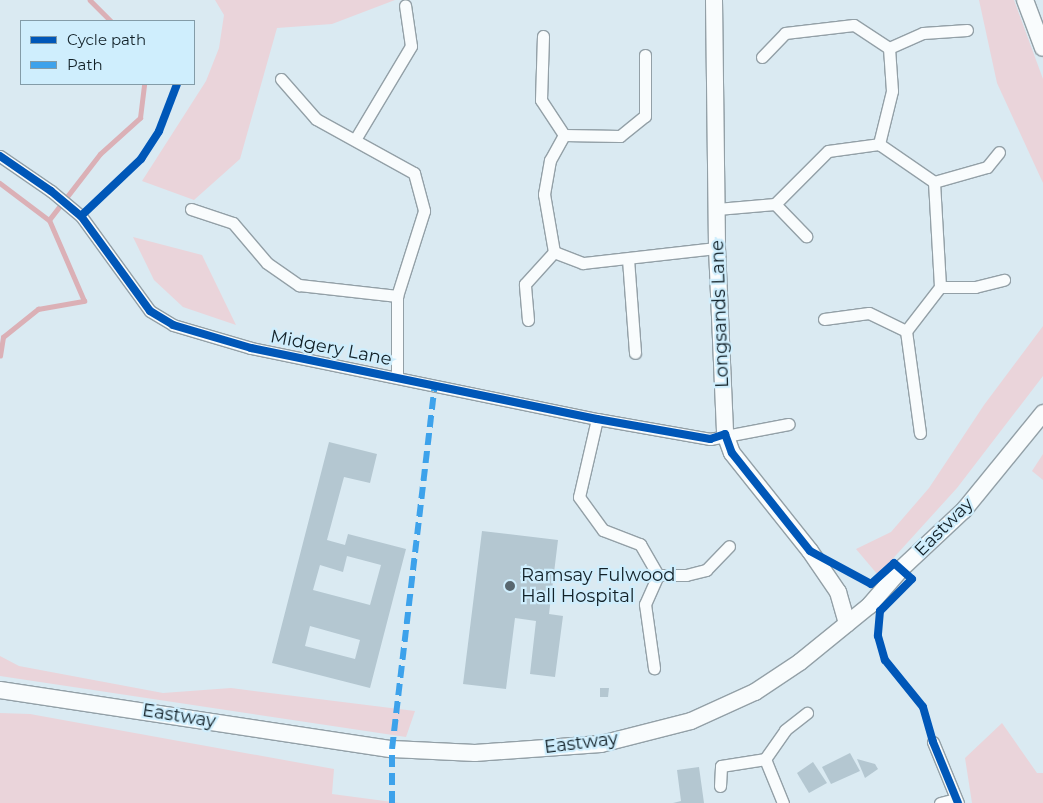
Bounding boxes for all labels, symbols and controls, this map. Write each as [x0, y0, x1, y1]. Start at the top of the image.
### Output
legend [20, 20, 195, 85]
text: Cycle path [67, 30, 146, 49]
text: Path [67, 55, 103, 74]
street label: Longsands Lane [707, 240, 733, 388]
street label: Midgery Lane [268, 326, 394, 370]
street label: Eastway [910, 493, 978, 561]
place label: Ramsay Fulwood Hall Hospital [521, 565, 676, 608]
marker: Ramsay Fulwood Hall Hospital [503, 579, 517, 593]
street label: Eastway [141, 700, 217, 732]
street label: Eastway [543, 728, 619, 758]

